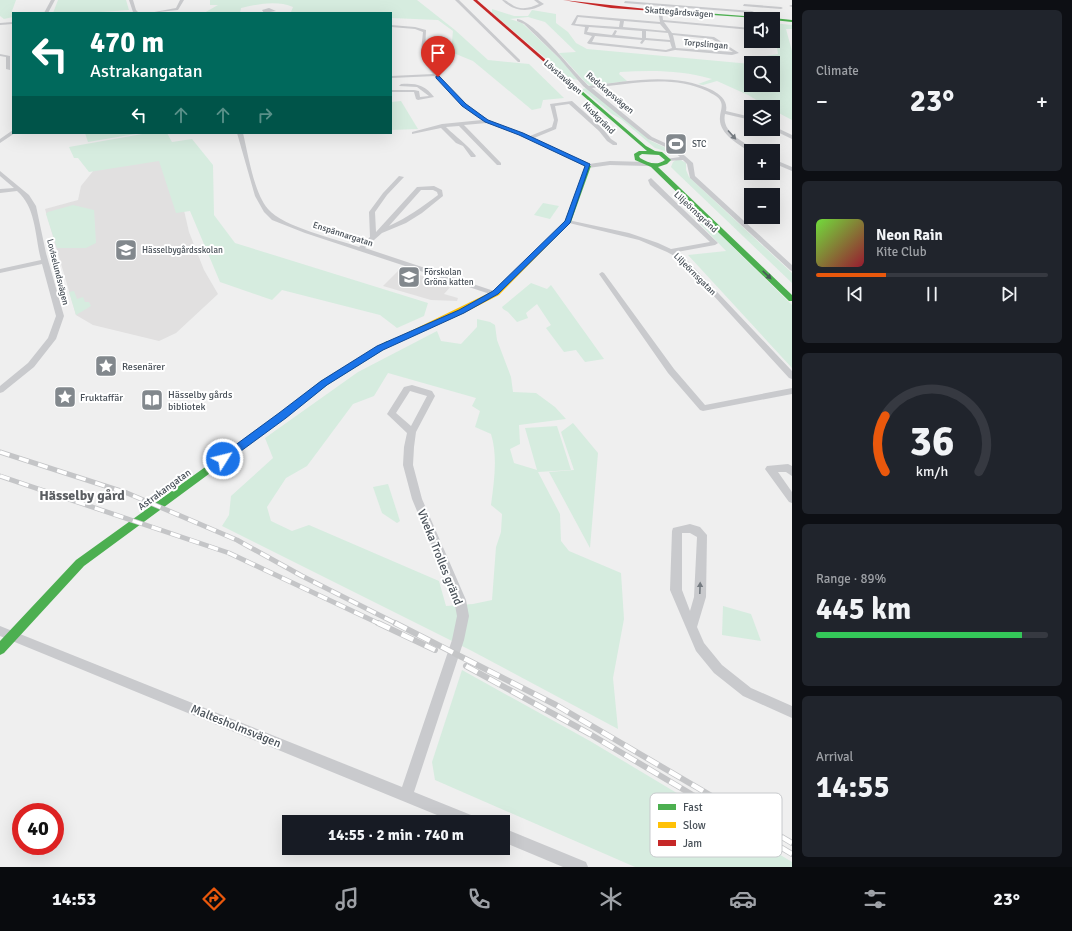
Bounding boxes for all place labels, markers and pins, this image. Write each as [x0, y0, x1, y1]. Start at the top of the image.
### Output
pin [421, 36, 455, 77]
sports icon: STC [663, 131, 689, 157]
place label: STC [692, 139, 707, 150]
school or university icon: Hässelbygårdsskolan [113, 237, 139, 263]
place label: Hässelbygårdsskolan [142, 245, 223, 256]
school or university icon: Förskolan Gröna katten [396, 264, 422, 290]
place label: Förskolan Gröna katten [424, 267, 474, 288]
place icon: Resenärer [93, 353, 119, 379]
place label: Resenärer [122, 361, 165, 373]
place icon: Fruktaffär [52, 384, 78, 410]
library icon: Hässelby gårds bibliotek [139, 387, 165, 413]
place label: Hässelby gårds bibliotek [168, 389, 233, 413]
place label: Fruktaffär [80, 392, 123, 404]

